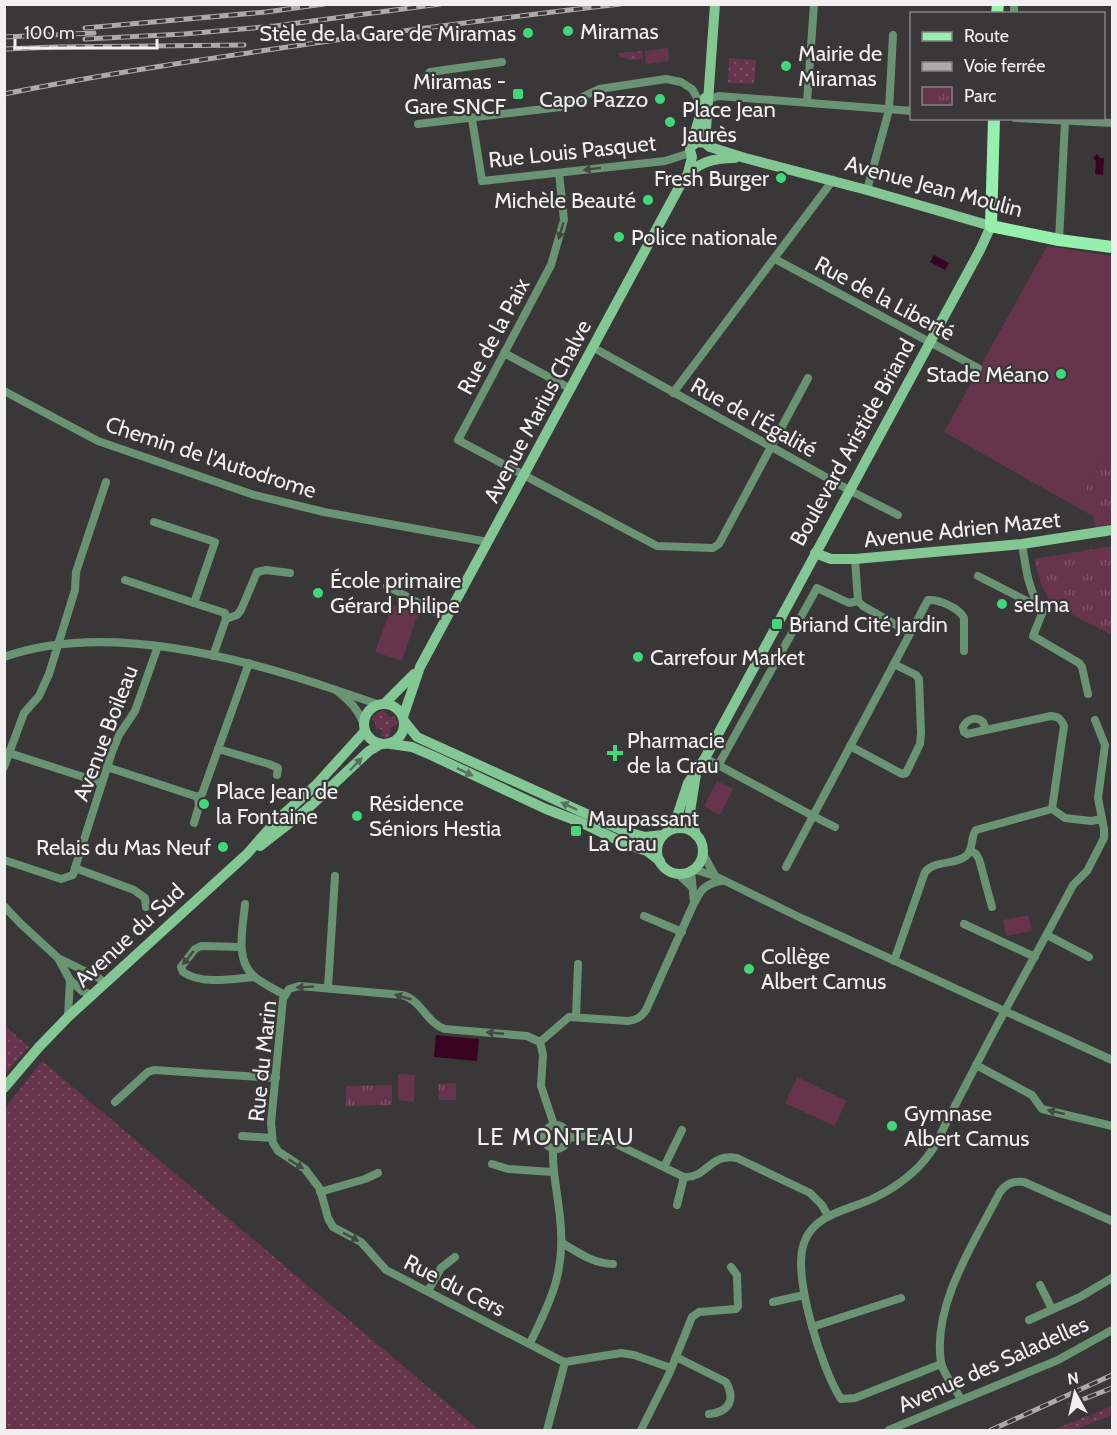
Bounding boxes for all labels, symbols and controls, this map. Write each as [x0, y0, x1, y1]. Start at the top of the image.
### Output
scale bar [15, 12, 158, 50]
legend [910, 12, 1105, 120]
place label: Miramas [580, 18, 659, 45]
place label: Stèle de la Gare de Miramas [259, 20, 516, 47]
text: 100 m [24, 22, 75, 44]
marker: Miramas [561, 24, 575, 38]
text: Route [964, 25, 1009, 47]
marker: Stèle de la Gare de Miramas [521, 26, 535, 40]
place label: Mairie de Miramas [798, 40, 882, 92]
text: Voie ferrée [964, 55, 1045, 77]
marker: Mairie de Miramas [779, 59, 793, 73]
place label: Miramas - Gare SNCF [404, 68, 506, 120]
text: Parc [964, 85, 996, 107]
place label: Capo Pazzo [539, 86, 648, 113]
marker: Miramas - Gare SNCF [511, 87, 525, 101]
marker: Capo Pazzo [653, 92, 667, 106]
place label: Place Jean Jaurès [681, 96, 776, 148]
marker: Place Jean Jaurès [663, 115, 677, 129]
street label: Rue Louis Pasquet [487, 129, 658, 174]
street label: Avenue Jean Moulin [842, 150, 1025, 223]
one-way arrow [582, 165, 601, 174]
place label: Fresh Burger [654, 165, 769, 192]
marker: Fresh Burger [774, 171, 788, 185]
place label: Michèle Beauté [494, 187, 636, 214]
marker: Michèle Beauté [641, 193, 655, 207]
one-way arrow [556, 222, 565, 240]
place label: Police nationale [631, 224, 777, 251]
marker: Police nationale [612, 230, 626, 244]
street label: Rue de la Liberté [810, 250, 959, 347]
street label: Rue de la Paix [452, 273, 536, 399]
street label: Avenue Marius Chalve [478, 315, 597, 507]
street label: Boulevard Aristide Briand [784, 334, 921, 550]
place label: Stade Méano [926, 361, 1049, 388]
marker: Stade Méano [1054, 367, 1068, 381]
street label: Rue de l'Égalité [686, 372, 821, 463]
street label: Chemin de l'Autodrome [102, 411, 320, 504]
street label: Avenue Adrien Mazet [862, 506, 1062, 553]
place label: École primaire Gérard Philipe [330, 567, 461, 619]
marker: École primaire Gérard Philipe [311, 586, 325, 600]
place label: selma [1014, 591, 1070, 618]
marker: selma [995, 597, 1009, 611]
place label: Briand Cité Jardin [789, 611, 948, 638]
marker: Briand Cité Jardin [770, 617, 784, 631]
place label: Carrefour Market [650, 644, 805, 671]
marker: Carrefour Market [631, 650, 645, 664]
street label: Avenue Boileau [67, 662, 144, 805]
place label: Pharmacie de la Crau [627, 727, 725, 779]
marker: Pharmacie de la Crau [608, 746, 622, 760]
one-way arrow [349, 756, 363, 771]
one-way arrow [456, 767, 473, 776]
place label: Place Jean de la Fontaine [216, 778, 338, 830]
place label: Résidence Séniors Hestia [369, 790, 502, 842]
marker: Place Jean de la Fontaine [197, 797, 211, 811]
one-way arrow [561, 801, 578, 810]
place label: Maupassant La Crau [588, 805, 700, 857]
marker: Résidence Séniors Hestia [350, 809, 364, 823]
marker: Maupassant La Crau [569, 824, 583, 838]
place label: Relais du Mas Neuf [36, 834, 211, 861]
marker: Relais du Mas Neuf [216, 840, 230, 854]
street label: Avenue du Sud [69, 878, 190, 993]
place label: Collège Albert Camus [761, 943, 886, 995]
one-way arrow [181, 950, 194, 966]
marker: Collège Albert Camus [742, 962, 756, 976]
one-way arrow [295, 982, 314, 991]
one-way arrow [394, 991, 413, 1001]
street label: Rue du Marin [243, 999, 282, 1123]
one-way arrow [485, 1028, 504, 1038]
place label: Gymnase Albert Camus [904, 1100, 1029, 1152]
one-way arrow [1046, 1107, 1065, 1116]
marker: Gymnase Albert Camus [885, 1119, 899, 1133]
district label: LE MONTEAU [477, 1122, 635, 1151]
one-way arrow [288, 1158, 304, 1169]
one-way arrow [343, 1232, 360, 1242]
street label: Rue du Cers [400, 1248, 510, 1322]
street label: Avenue des Saladelles [894, 1310, 1093, 1419]
north arrow [1045, 1363, 1105, 1423]
text: N [1066, 1368, 1080, 1389]

